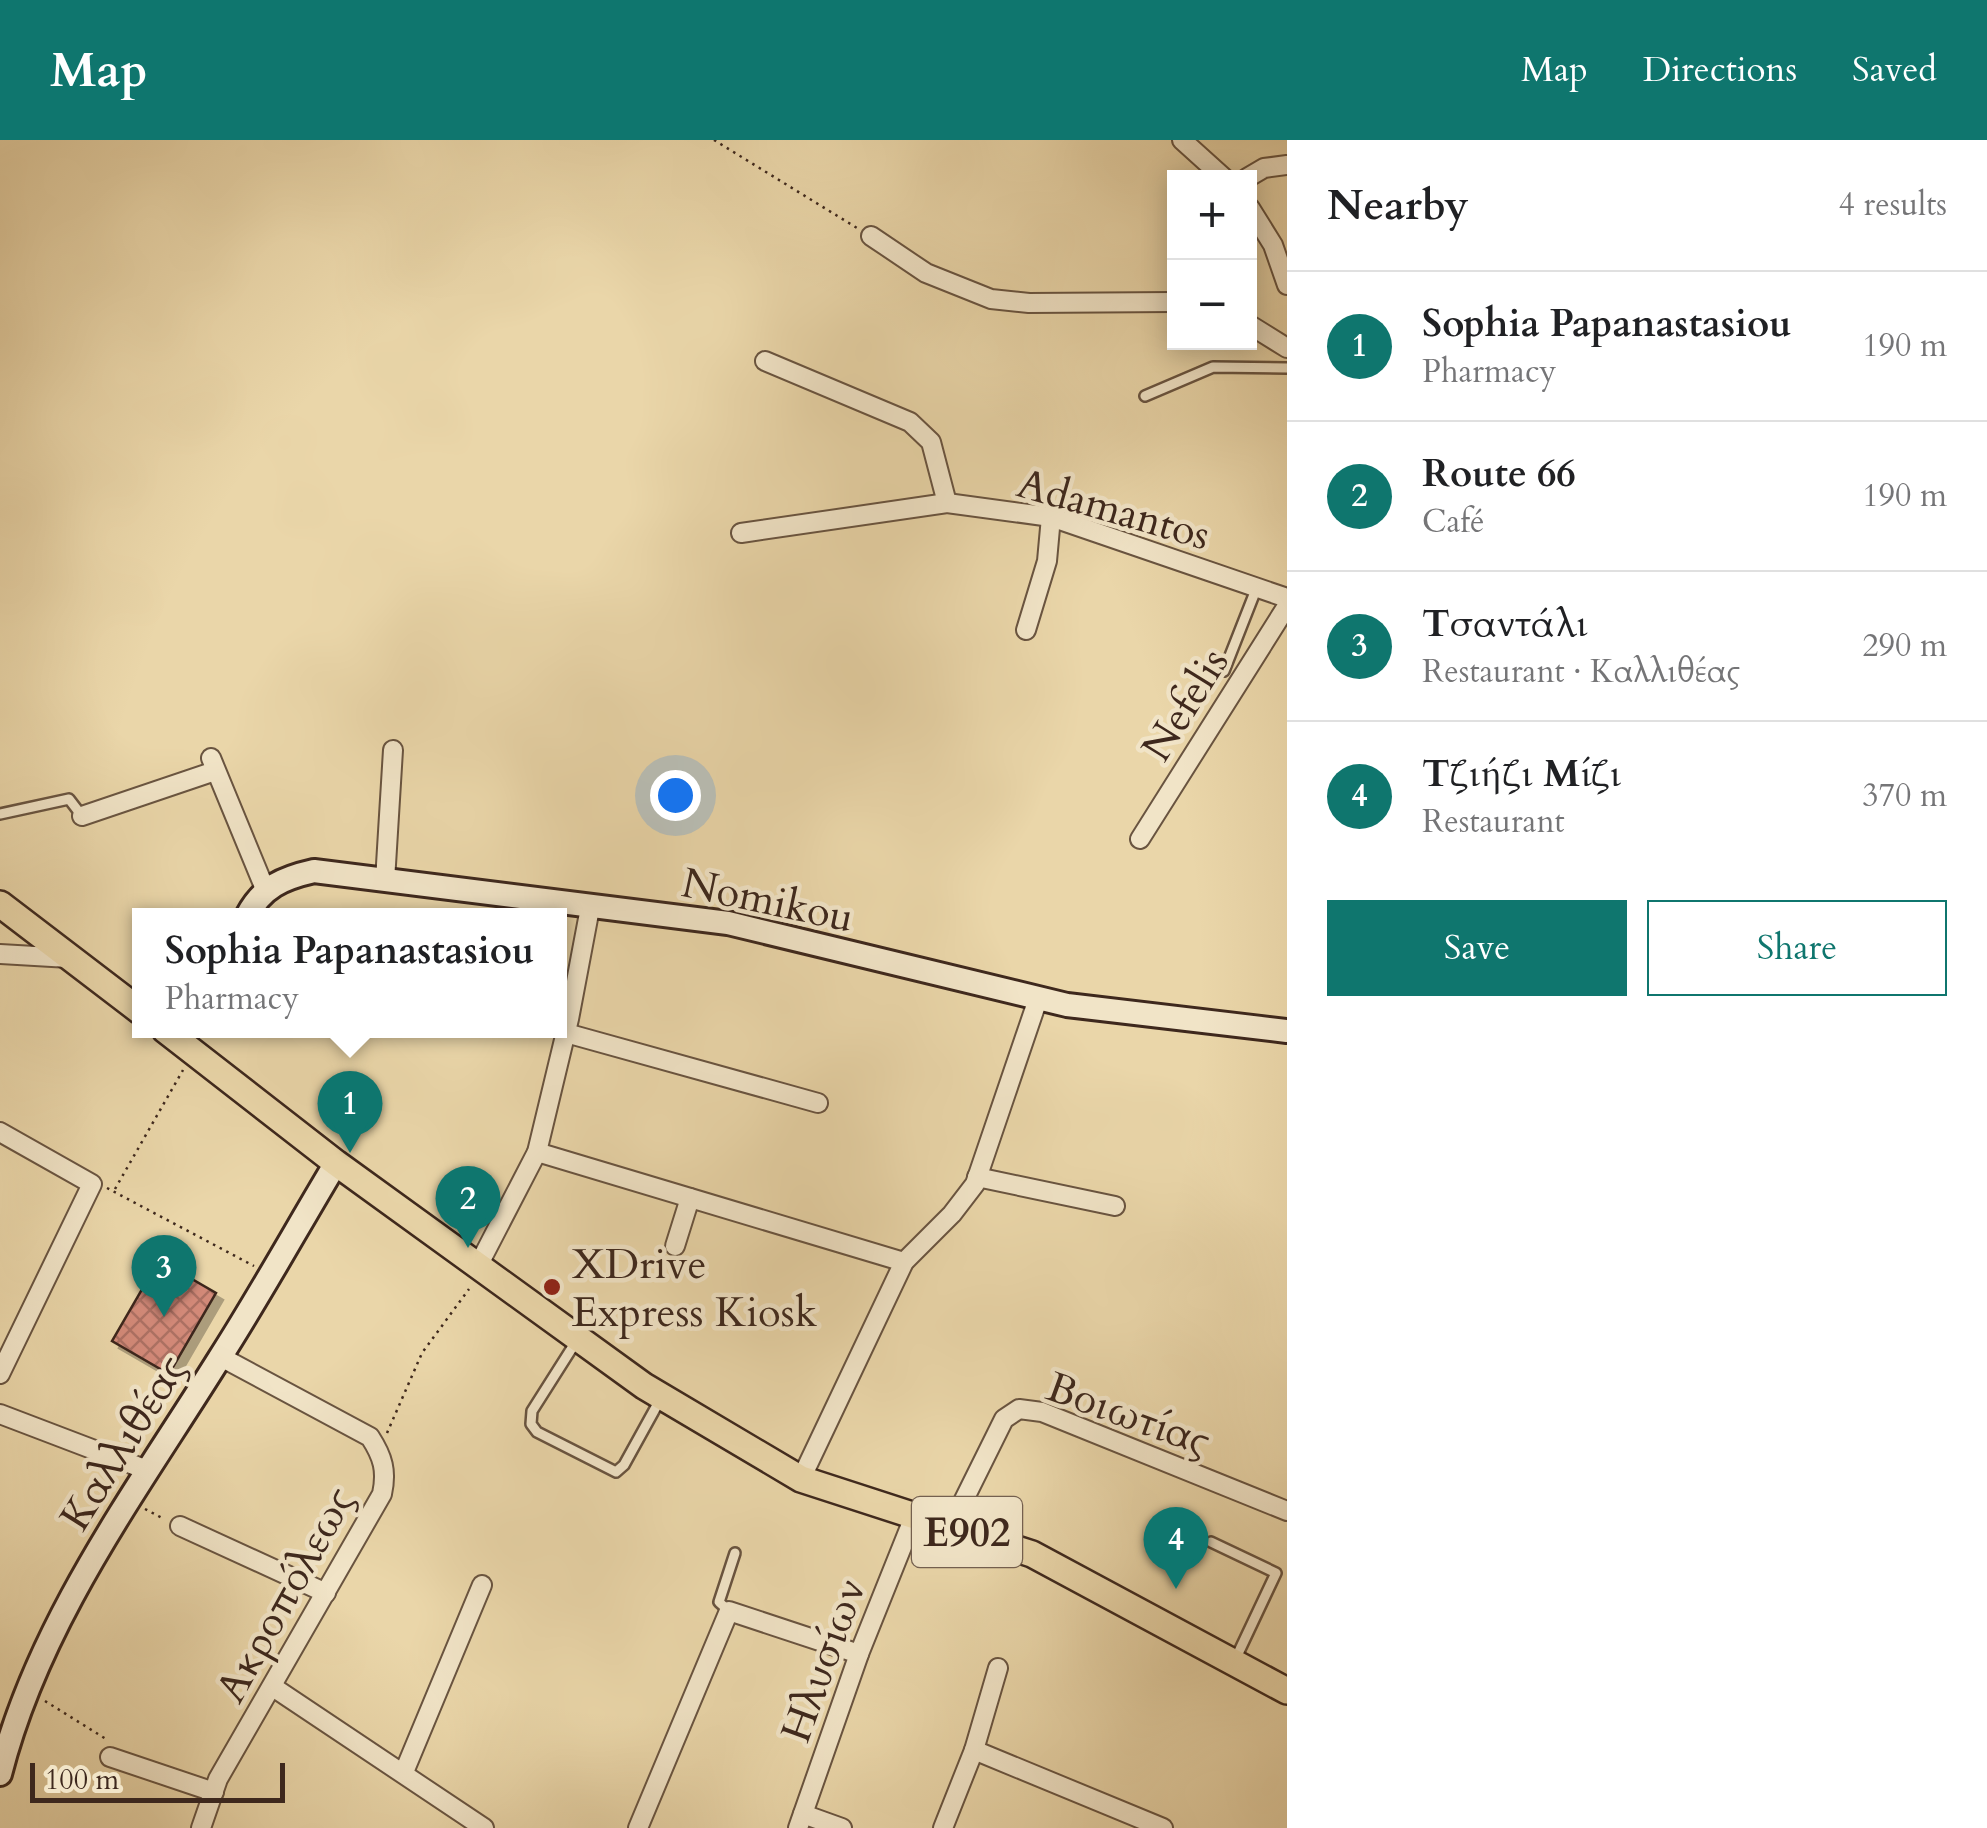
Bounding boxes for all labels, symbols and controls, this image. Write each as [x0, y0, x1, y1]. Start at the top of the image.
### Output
text: Map [50, 38, 148, 103]
text: Map [1521, 46, 1588, 94]
text: Directions [1643, 46, 1797, 94]
text: Saved [1852, 46, 1937, 94]
map controls [1167, 170, 1257, 350]
button: + [1167, 170, 1257, 260]
text: Nearby [1327, 177, 1469, 234]
text: 4 results [1839, 183, 1947, 227]
button: − [1167, 260, 1257, 350]
text: Sophia Papanastasiou [1422, 298, 1792, 350]
text: 1 [1351, 324, 1368, 368]
text: 190 m [1862, 324, 1947, 368]
text: Pharmacy [1422, 350, 1556, 394]
text: Route 66 [1422, 448, 1576, 500]
street label: Adamantos [1011, 455, 1217, 564]
text: 2 [1351, 474, 1368, 518]
text: 190 m [1862, 474, 1947, 518]
text: Café [1422, 500, 1485, 544]
text: Τσαντάλι [1422, 598, 1588, 650]
text: 3 [1351, 624, 1368, 668]
text: 290 m [1862, 624, 1947, 668]
street label: Nefelis [1128, 637, 1242, 772]
text: Restaurant · Καλλιθέας [1422, 650, 1740, 694]
text: Τζιήζι Μίζι [1422, 748, 1622, 800]
your location [650, 770, 701, 821]
text: 4 [1351, 774, 1368, 818]
text: 370 m [1862, 774, 1947, 818]
text: Restaurant [1422, 800, 1565, 844]
street label: Nomikou [677, 854, 859, 946]
button: Save [1327, 900, 1627, 996]
button: Share [1647, 900, 1947, 996]
popup [132, 908, 567, 1038]
text: Sophia Papanastasiou [165, 925, 534, 977]
text: Pharmacy [165, 977, 299, 1021]
pin: 1 [318, 1070, 382, 1153]
pin: 2 [436, 1166, 500, 1248]
pin: 3 [132, 1234, 196, 1317]
place label: XDrive Express Kiosk [572, 1236, 818, 1341]
marker: XDrive Express Kiosk [541, 1276, 563, 1298]
street label: Καλλιθέας [47, 1344, 200, 1541]
street label: Βοιωτίας [1039, 1359, 1218, 1470]
street label: Ακροπόλεως [203, 1477, 368, 1713]
road number: E902 [912, 1497, 1022, 1567]
pin: 4 [1144, 1506, 1208, 1589]
street label: Ηλυσίων [768, 1571, 879, 1750]
scale bar [30, 1758, 285, 1802]
text: 100 m [45, 1761, 119, 1799]

